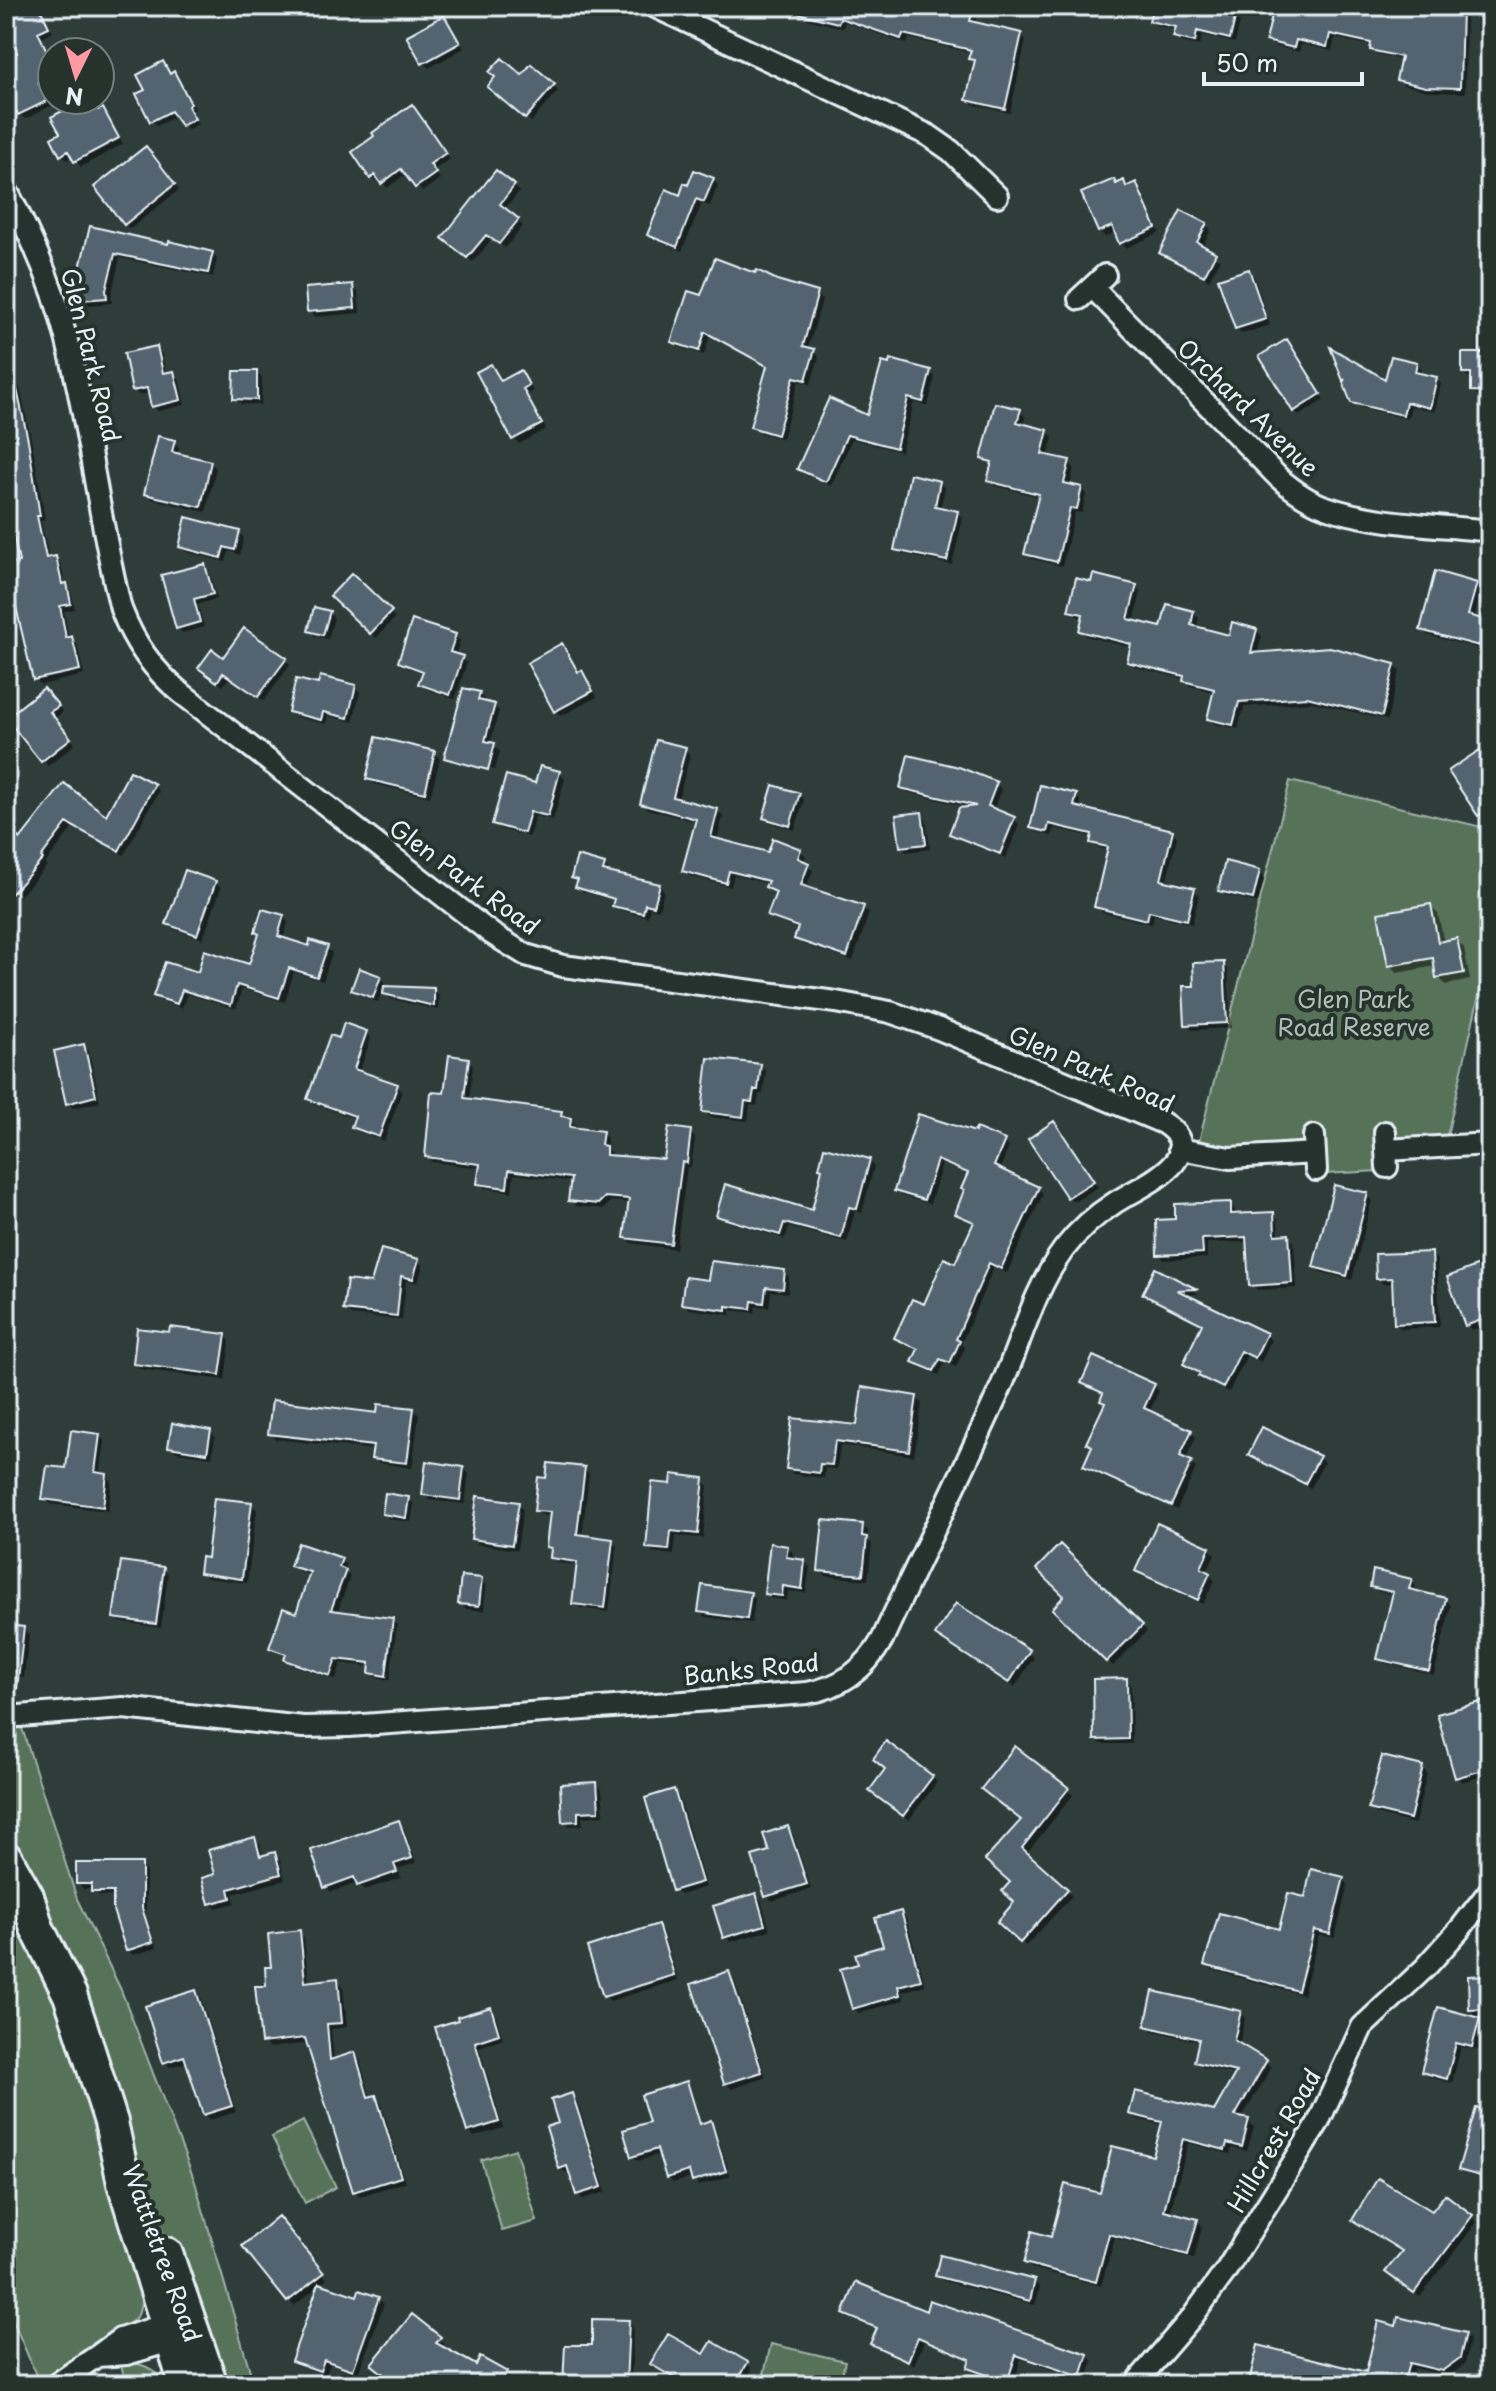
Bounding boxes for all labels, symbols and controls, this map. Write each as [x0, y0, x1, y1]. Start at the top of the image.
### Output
north arrow [36, 36, 116, 116]
scale bar [1204, 36, 1362, 86]
text: 50 m [1216, 44, 1278, 80]
text: N [64, 80, 84, 115]
street label: Glen Park Road [53, 264, 131, 446]
street label: Orchard Avenue [1170, 330, 1328, 484]
street label: Glen Park Road [382, 809, 548, 943]
park label: Glen Park Road Reserve [1278, 980, 1430, 1044]
street label: Glen Park Road [1003, 1015, 1181, 1121]
street label: Banks Road [681, 1643, 821, 1693]
street label: Hillcrest Road [1217, 2061, 1329, 2219]
street label: Wattletree Road [114, 2159, 212, 2347]

